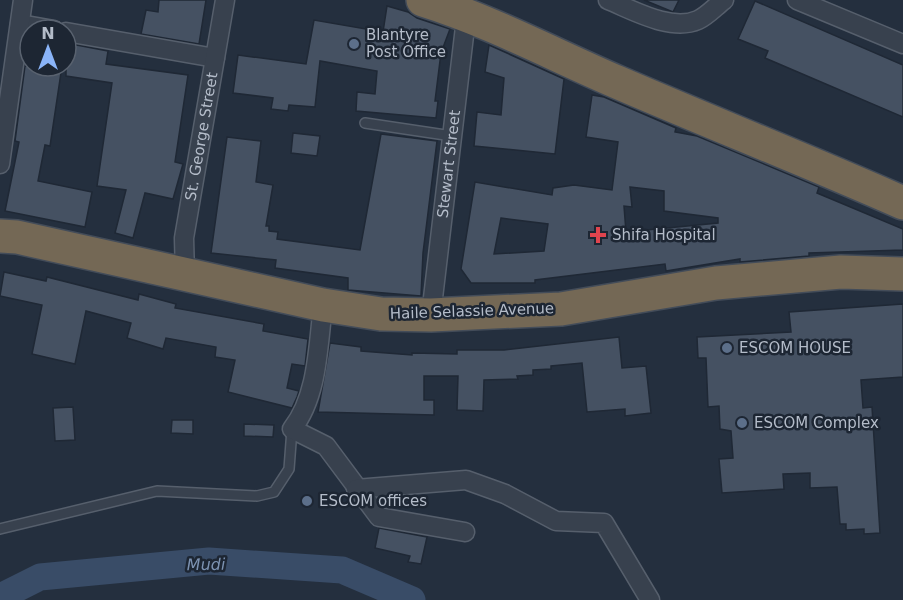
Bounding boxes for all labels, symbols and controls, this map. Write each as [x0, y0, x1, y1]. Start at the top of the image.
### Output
north arrow [18, 18, 78, 78]
text: N [41, 24, 55, 43]
place label: Blantyre Post Office [366, 26, 446, 61]
marker: Blantyre Post Office [347, 37, 361, 51]
street label: St. George Street [182, 71, 221, 202]
street label: Stewart Street [434, 109, 464, 219]
marker: Shifa Hospital [589, 226, 607, 244]
place label: Shifa Hospital [612, 226, 716, 244]
street label: Haile Selassie Avenue [390, 299, 554, 323]
place label: ESCOM HOUSE [739, 339, 851, 357]
marker: ESCOM HOUSE [720, 341, 734, 355]
place label: ESCOM Complex [754, 414, 879, 432]
marker: ESCOM Complex [735, 416, 749, 430]
place label: ESCOM offices [319, 492, 427, 510]
marker: ESCOM offices [300, 494, 314, 508]
water label: Mudi [187, 555, 226, 574]

